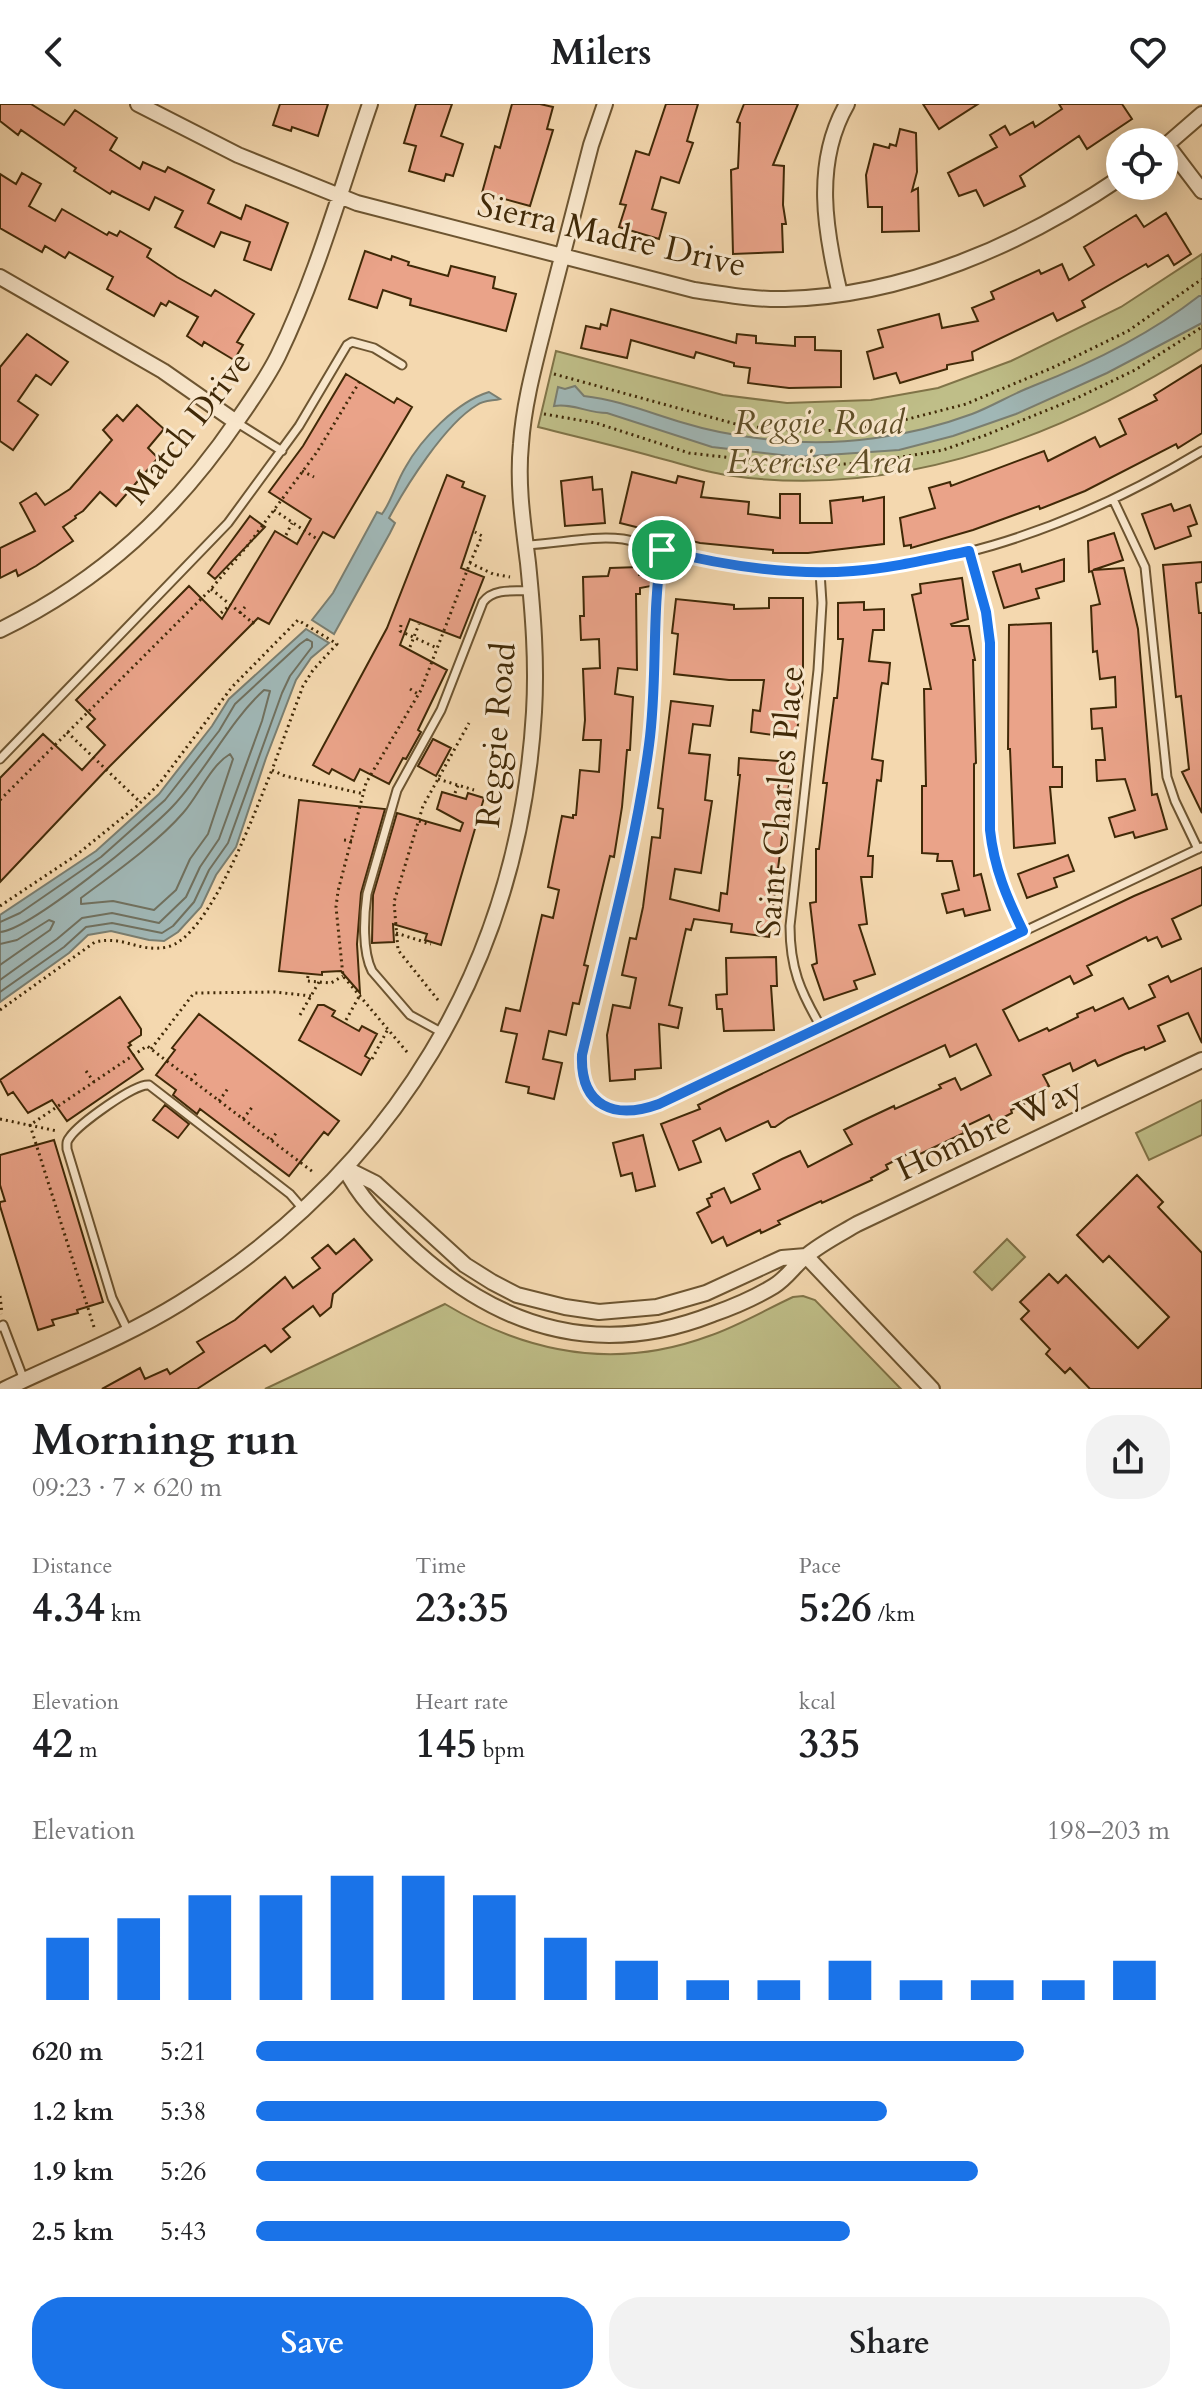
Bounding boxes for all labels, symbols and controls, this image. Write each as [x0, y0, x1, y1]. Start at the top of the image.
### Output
text: Milers [550, 28, 652, 77]
icon: back [32, 30, 76, 74]
icon: heart [1126, 30, 1170, 74]
map controls [1106, 128, 1178, 200]
button: locate [1106, 128, 1178, 200]
street label: Sierra Madre Drive [473, 182, 751, 288]
street label: Match Drive [113, 341, 262, 514]
park label: Reggie Road Exercise Area [727, 400, 911, 485]
pin [628, 516, 696, 584]
icon: arrive [640, 528, 684, 572]
street label: Reggie Road [465, 640, 527, 830]
street label: Saint Charles Place [745, 664, 815, 938]
street label: Hombre Way [889, 1066, 1090, 1192]
text: Morning run [32, 1410, 298, 1470]
button: share [1086, 1415, 1170, 1499]
text: 09:23 · 7 × 620 m [32, 1470, 222, 1505]
text: Distance [32, 1551, 112, 1581]
text: Time [415, 1551, 466, 1581]
text: Pace [799, 1551, 841, 1581]
text: 4.34 [32, 1581, 105, 1636]
text: 23:35 [415, 1581, 509, 1636]
text: 5:26 [799, 1581, 872, 1636]
text: km [105, 1599, 141, 1629]
text: /km [872, 1599, 915, 1629]
text: Elevation [32, 1687, 119, 1717]
text: Heart rate [415, 1687, 509, 1717]
text: kcal [799, 1687, 836, 1717]
text: 42 [32, 1717, 73, 1772]
text: 145 [415, 1717, 477, 1772]
text: 335 [799, 1717, 860, 1772]
text: m [73, 1735, 98, 1765]
text: bpm [477, 1735, 525, 1765]
text: Elevation [32, 1813, 135, 1848]
text: 198–203 m [1047, 1813, 1170, 1848]
text: 620 m [32, 2034, 103, 2069]
text: 5:21 [160, 2034, 207, 2069]
text: 1.2 km [32, 2094, 113, 2129]
text: 5:38 [160, 2094, 207, 2129]
text: 1.9 km [32, 2154, 113, 2189]
text: 5:26 [160, 2154, 207, 2189]
text: 2.5 km [32, 2214, 113, 2249]
text: 5:43 [160, 2214, 207, 2249]
button: Save [32, 2297, 593, 2389]
button: Share [609, 2297, 1170, 2389]

